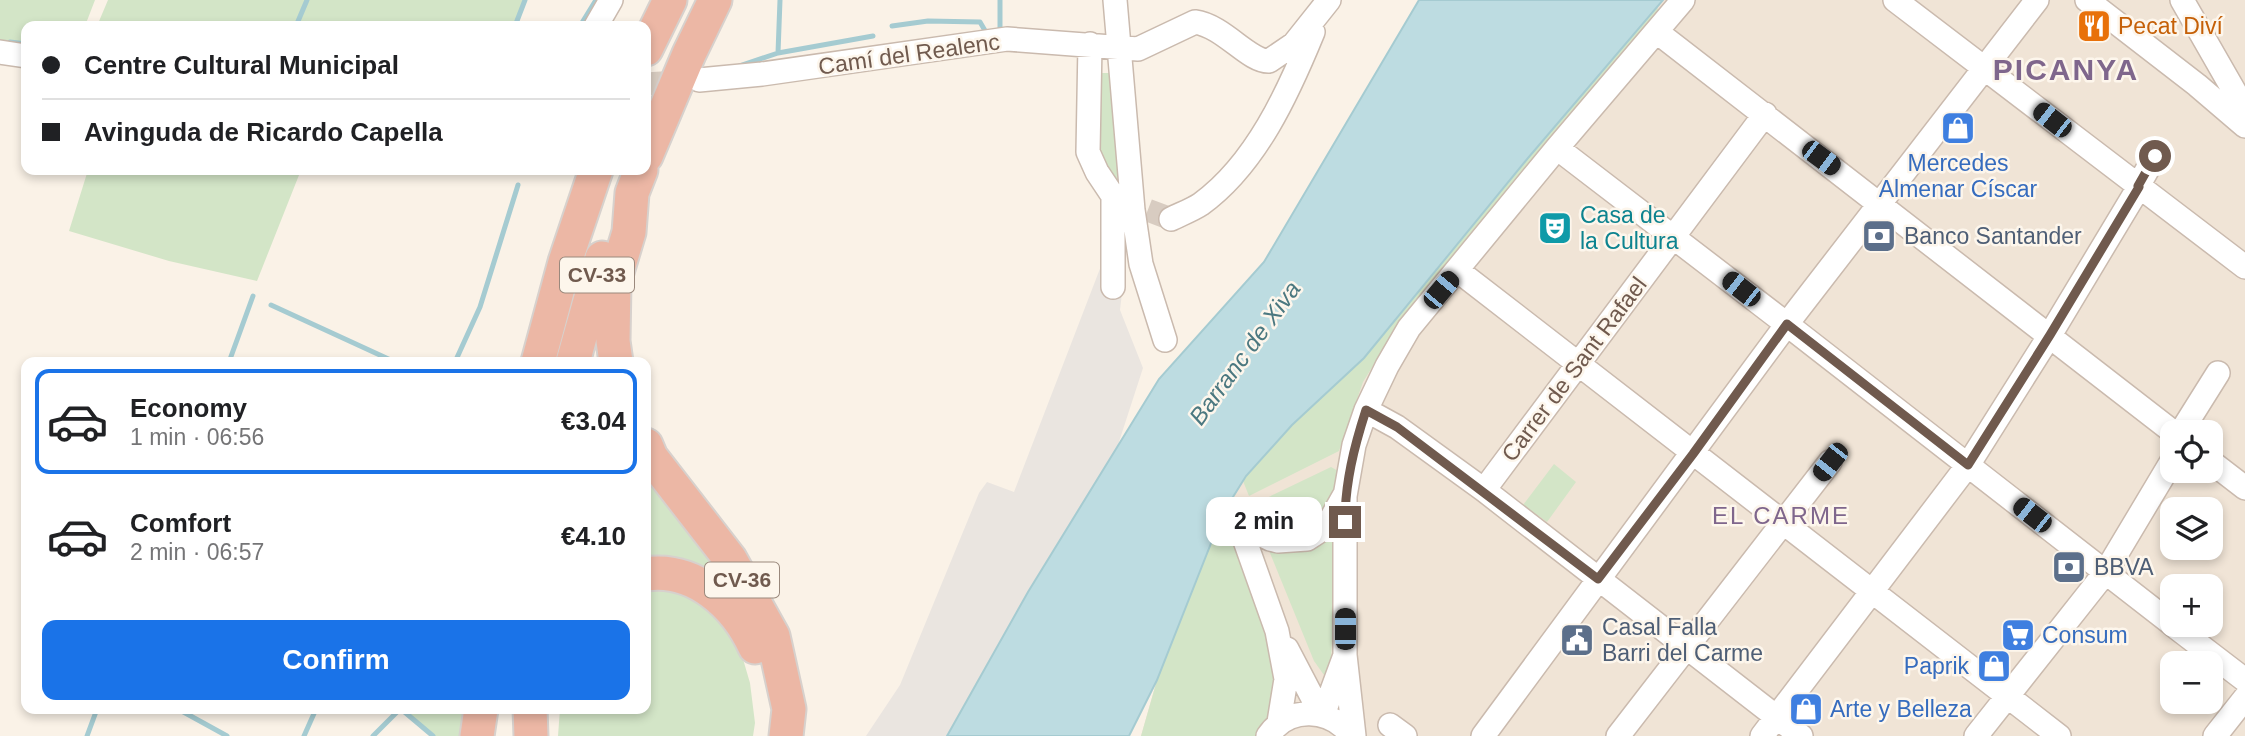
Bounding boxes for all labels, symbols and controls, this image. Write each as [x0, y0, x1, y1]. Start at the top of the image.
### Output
restaurant icon: Pecat Diví [2075, 7, 2113, 45]
place label: Pecat Diví [2118, 13, 2223, 39]
street label: Camí del Realenc [817, 28, 1001, 80]
text: Centre Cultural Municipal [84, 50, 399, 80]
district label: PICANYA [1993, 53, 2139, 86]
car [2029, 99, 2076, 141]
shop icon: Mercedes Almenar Císcar [1939, 109, 1977, 147]
text: Avinguda de Ricardo Capella [84, 117, 443, 147]
car [1798, 137, 1845, 179]
route start [2139, 140, 2171, 172]
place label: Mercedes Almenar Císcar [1879, 150, 2038, 202]
place label: Casa de la Cultura [1580, 202, 1679, 254]
theatre icon: Casa de la Cultura [1536, 209, 1574, 247]
bank icon: Banco Santander [1860, 217, 1898, 255]
place label: Banco Santander [1904, 223, 2082, 249]
road number: CV-33 [560, 258, 634, 292]
car [1420, 267, 1463, 313]
car [1718, 268, 1765, 310]
street label: Carrer de Sant Rafael [1496, 272, 1652, 466]
water label: Barranc de Xiva [1183, 276, 1306, 430]
icon: car [46, 390, 109, 453]
text: Economy [130, 393, 247, 423]
text: €3.04 [561, 406, 626, 436]
map controls [2160, 420, 2223, 714]
button: locate [2160, 420, 2223, 483]
text: 1 min · 06:56 [130, 424, 264, 450]
car [1809, 439, 1852, 485]
car [2009, 494, 2056, 536]
button: layers [2160, 497, 2223, 560]
callout: 2 min [1205, 498, 1320, 546]
district label: EL CARME [1712, 502, 1850, 529]
icon: car [46, 505, 109, 568]
route end [1329, 506, 1361, 538]
text: Comfort [130, 508, 231, 538]
text: 2 min [1234, 508, 1294, 534]
text: €4.10 [561, 521, 626, 551]
text: 2 min · 06:57 [130, 539, 264, 565]
bank icon: BBVA [2050, 548, 2088, 586]
place label: BBVA [2094, 554, 2154, 580]
road number: CV-36 [705, 562, 779, 598]
button: + [2160, 574, 2223, 637]
car [1335, 608, 1356, 650]
place label: Casal Falla Barri del Carme [1602, 614, 1763, 666]
supermarket icon: Consum [1999, 616, 2037, 654]
button: Confirm [42, 620, 630, 700]
public building icon: Casal Falla Barri del Carme [1558, 621, 1596, 659]
place label: Consum [2042, 622, 2128, 648]
shop icon: Paprik [1975, 647, 2013, 685]
button: − [2160, 651, 2223, 714]
place label: Paprik [1904, 653, 1969, 679]
shop icon: Arte y Belleza [1787, 690, 1825, 728]
place label: Arte y Belleza [1830, 696, 1972, 722]

